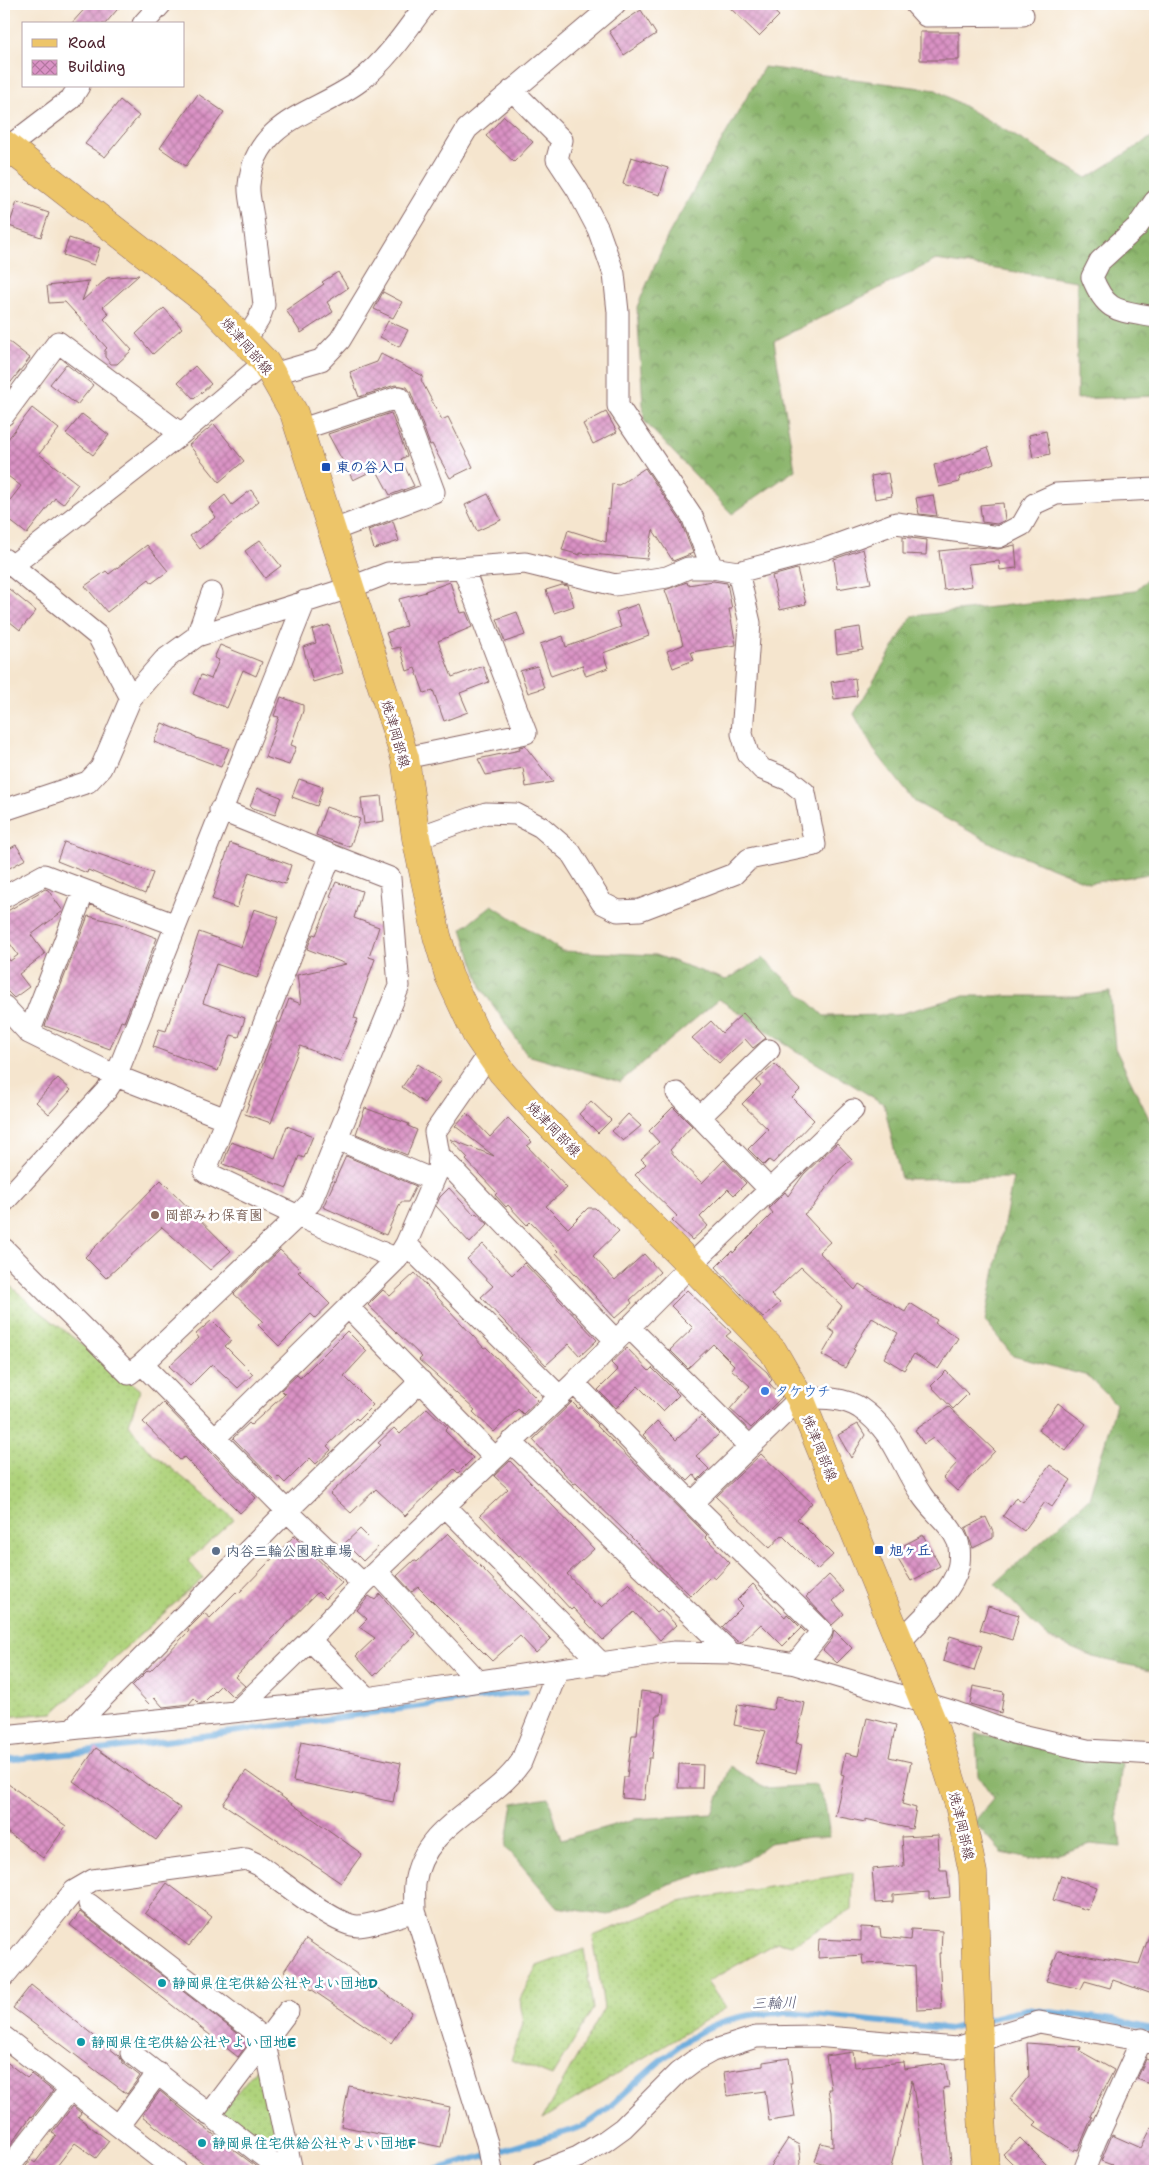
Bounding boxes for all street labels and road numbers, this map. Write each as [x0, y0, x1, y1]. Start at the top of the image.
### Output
street label: 焼津岡部線 [217, 314, 277, 378]
street label: 焼津岡部線 [378, 698, 414, 770]
street label: 焼津岡部線 [523, 1098, 585, 1160]
street label: 焼津岡部線 [799, 1412, 841, 1484]
street label: 焼津岡部線 [945, 1790, 979, 1862]

